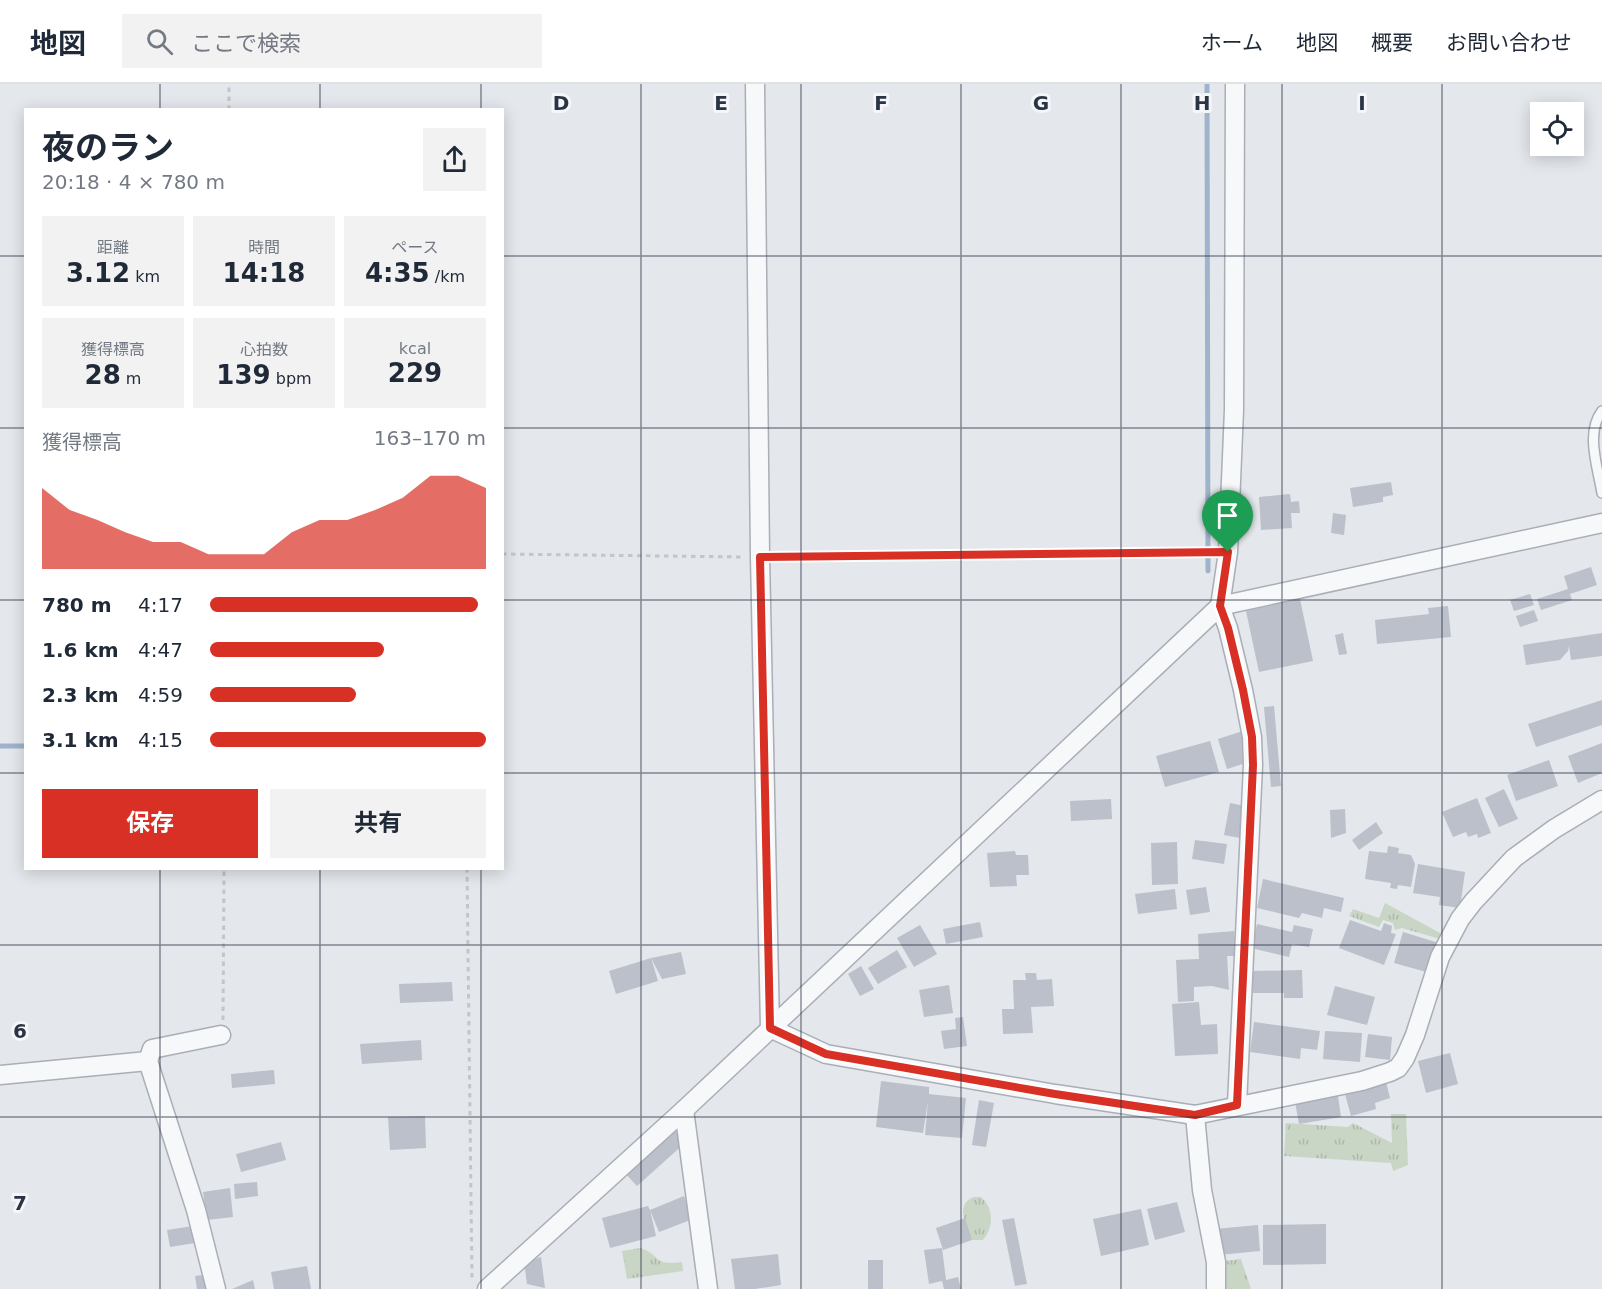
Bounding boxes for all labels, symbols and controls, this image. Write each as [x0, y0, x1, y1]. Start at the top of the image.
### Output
search box [122, 14, 542, 68]
icon: search [143, 25, 176, 58]
text: 地図 [30, 27, 86, 60]
text: ここで検索 [191, 31, 301, 56]
text: ホーム [1201, 31, 1263, 55]
text: 地図 [1296, 31, 1338, 55]
text: 概要 [1371, 31, 1413, 55]
text: お問い合わせ [1446, 31, 1572, 55]
text: D [553, 91, 569, 115]
text: E [714, 91, 728, 115]
text: F [874, 91, 888, 115]
text: G [1033, 91, 1049, 115]
text: H [1194, 91, 1210, 115]
text: I [1358, 91, 1366, 115]
map controls [1530, 102, 1584, 156]
button: locate [1530, 102, 1584, 156]
text: 夜のラン [42, 128, 174, 167]
button: share [423, 128, 486, 191]
text: 20:18 · 4 × 780 m [42, 170, 225, 194]
text: 距離 [97, 238, 129, 257]
text: 時間 [248, 238, 280, 257]
text: ペース [391, 238, 439, 257]
text: 3.12 [66, 258, 130, 288]
text: 14:18 [223, 258, 305, 288]
text: 4:35 [365, 258, 430, 288]
text: km [130, 267, 160, 286]
text: /km [430, 267, 465, 286]
text: kcal [399, 339, 431, 358]
text: 獲得標高 [81, 340, 145, 359]
text: 心拍数 [240, 340, 288, 359]
text: 229 [388, 358, 442, 388]
text: 28 [85, 360, 121, 390]
text: 139 [216, 360, 271, 390]
text: m [121, 369, 141, 388]
text: bpm [271, 369, 312, 388]
text: 163–170 m [374, 426, 486, 450]
text: 獲得標高 [42, 430, 122, 454]
pin [1202, 490, 1253, 552]
icon: arrive [1211, 499, 1244, 532]
text: 780 m [42, 593, 112, 617]
text: 4:17 [138, 593, 183, 617]
text: 1.6 km [42, 638, 119, 662]
text: 4:47 [138, 638, 183, 662]
text: 2.3 km [42, 683, 119, 707]
text: 4:59 [138, 683, 183, 707]
text: 3.1 km [42, 728, 119, 752]
text: 4:15 [138, 728, 183, 752]
button: 保存 [42, 789, 258, 858]
button: 共有 [270, 789, 486, 858]
text: 6 [13, 1019, 27, 1043]
text: 7 [13, 1191, 27, 1215]

